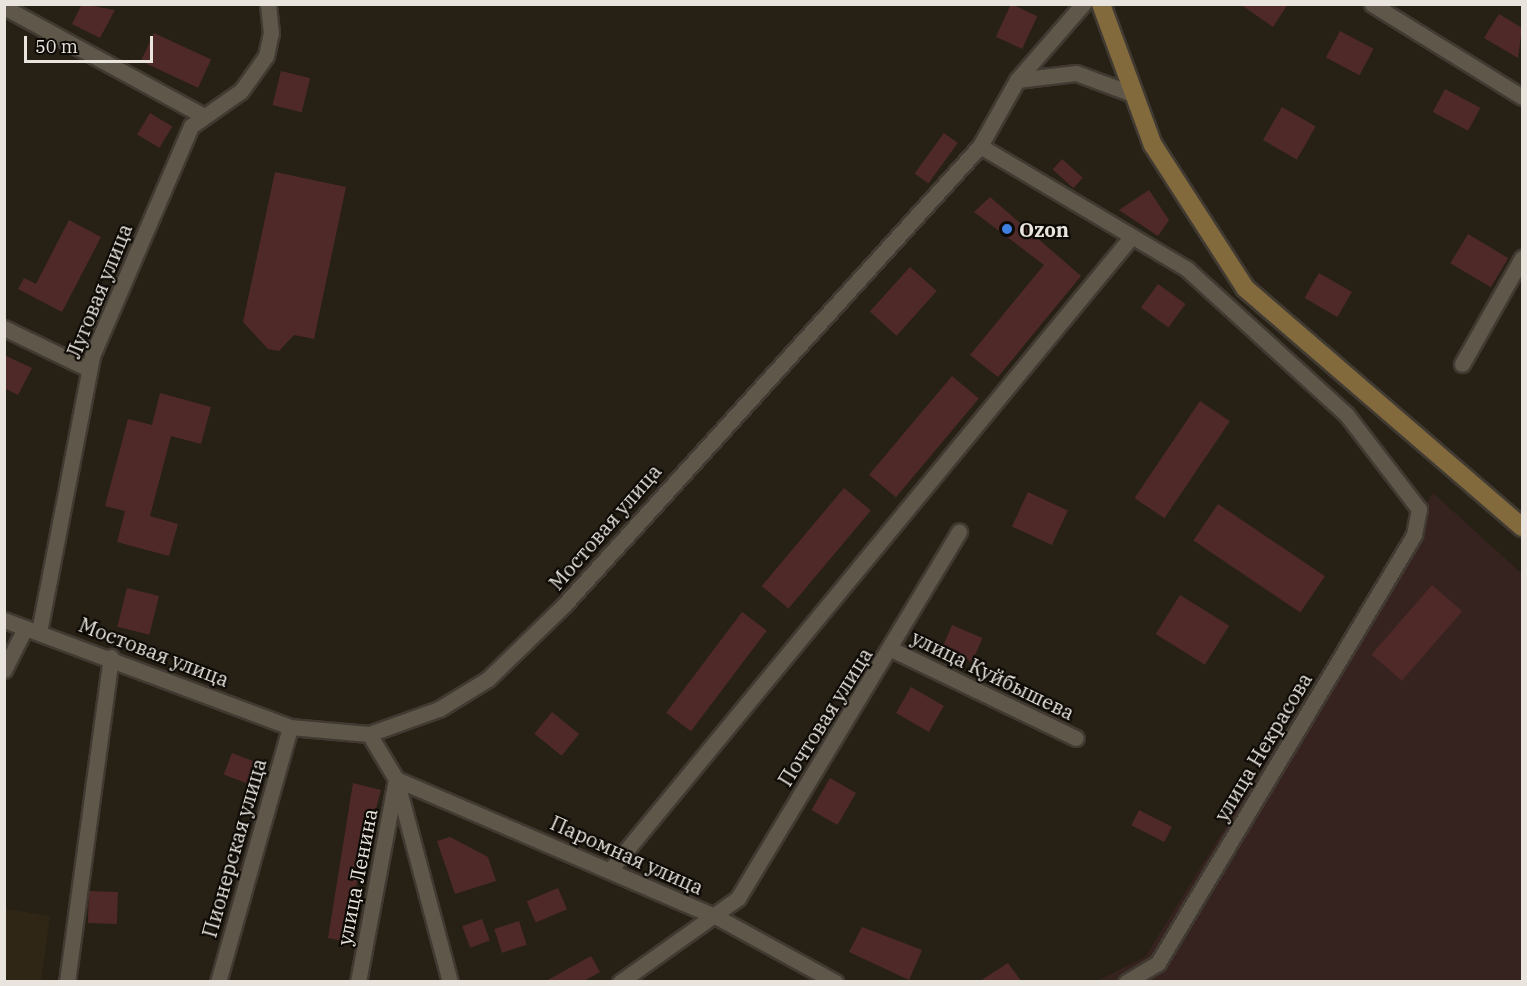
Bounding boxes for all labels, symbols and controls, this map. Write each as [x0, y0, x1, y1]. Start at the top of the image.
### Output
scale bar [27, 24, 156, 62]
text: 50 m [35, 35, 78, 58]
place label: Ozon [1019, 217, 1069, 241]
street label: Луговая улица [61, 220, 137, 362]
marker: Ozon [1000, 222, 1014, 236]
street label: Мостовая улица [544, 459, 666, 595]
street label: Мостовая улица [76, 612, 232, 692]
street label: улица Куйбышева [908, 625, 1078, 725]
street label: Почтовая улица [773, 643, 877, 791]
street label: улица Некрасова [1209, 668, 1317, 826]
street label: Пионерская улица [197, 756, 271, 940]
street label: улица Ленина [332, 807, 382, 947]
street label: Паромная улица [547, 810, 707, 900]

